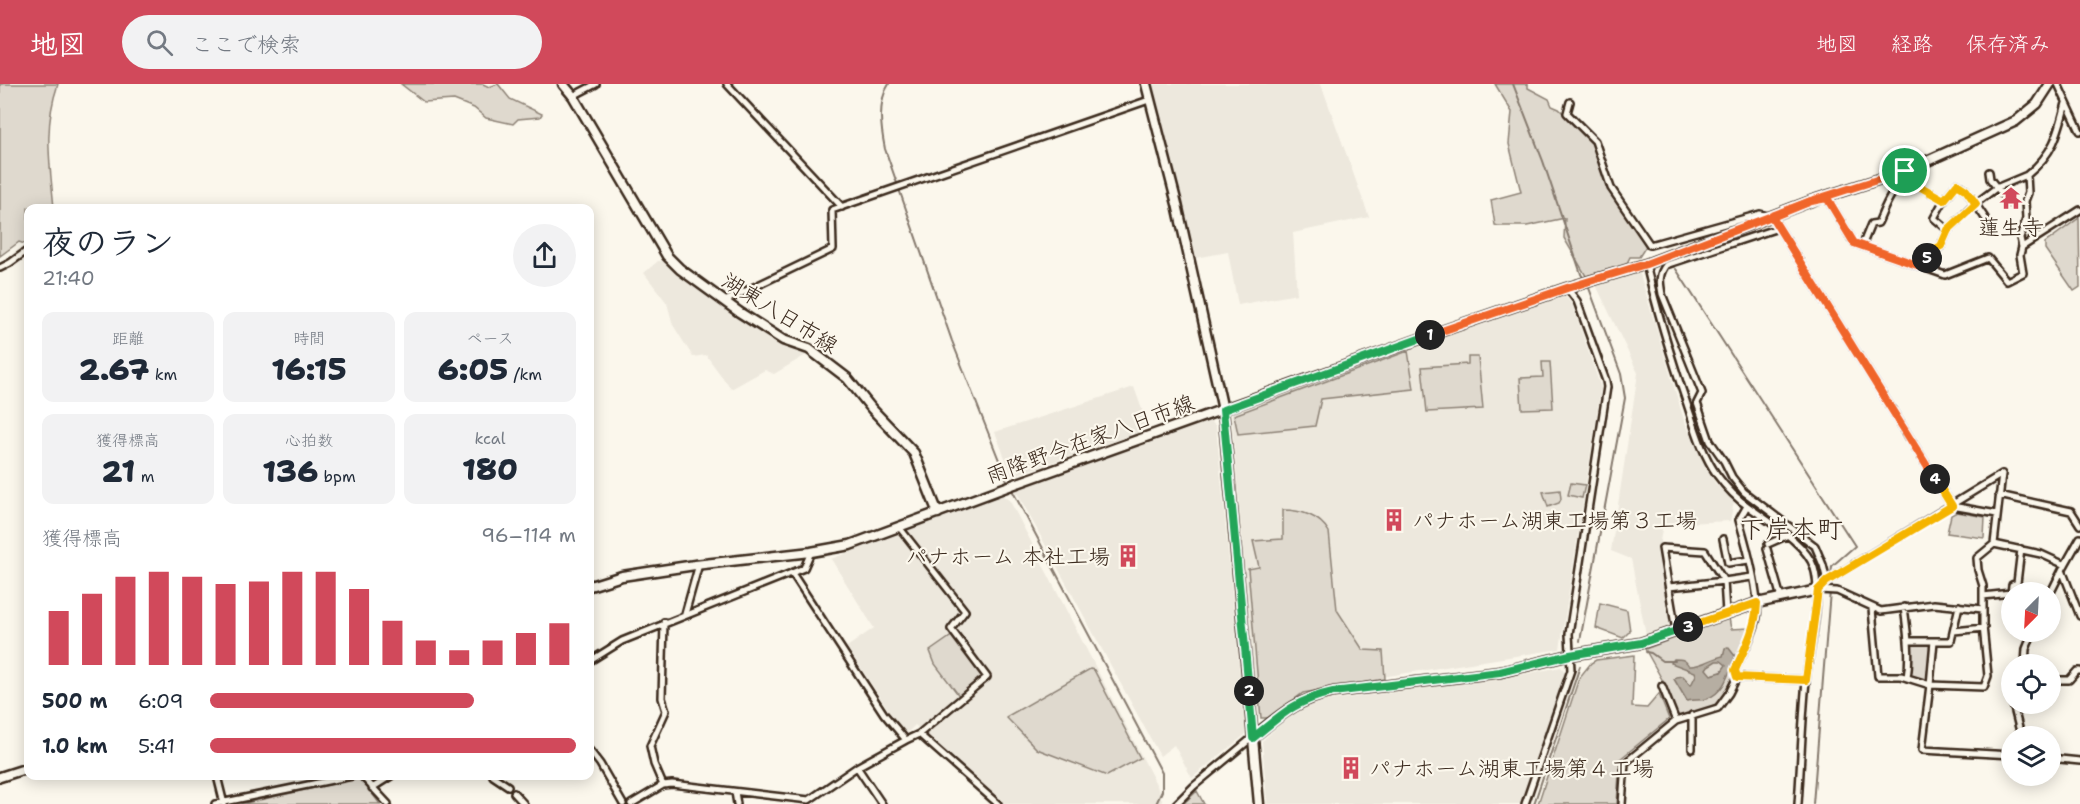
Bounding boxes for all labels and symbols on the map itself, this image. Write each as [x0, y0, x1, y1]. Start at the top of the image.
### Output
pin [1879, 145, 1930, 196]
temple icon: 蓮生寺 [1998, 185, 2024, 211]
place label: 蓮生寺 [1978, 213, 2044, 242]
pin: 5 [1912, 243, 1942, 273]
street label: 湖東八日市線 [716, 266, 844, 360]
pin: 1 [1415, 320, 1445, 350]
street label: 雨降野今在家八日市線 [982, 388, 1198, 490]
pin: 4 [1920, 464, 1950, 494]
place label: パナホーム湖東工場第３工場 [1412, 506, 1697, 535]
building icon: パナホーム湖東工場第３工場 [1381, 507, 1407, 533]
district label: 下岸本町 [1739, 511, 1843, 546]
place label: パナホーム 本社工場 [905, 542, 1110, 571]
building icon: パナホーム 本社工場 [1115, 543, 1141, 569]
north arrow [2001, 582, 2061, 642]
pin: 3 [1673, 612, 1703, 642]
pin: 2 [1234, 676, 1264, 706]
place label: パナホーム湖東工場第４工場 [1369, 754, 1654, 783]
building icon: パナホーム湖東工場第４工場 [1338, 755, 1364, 781]

